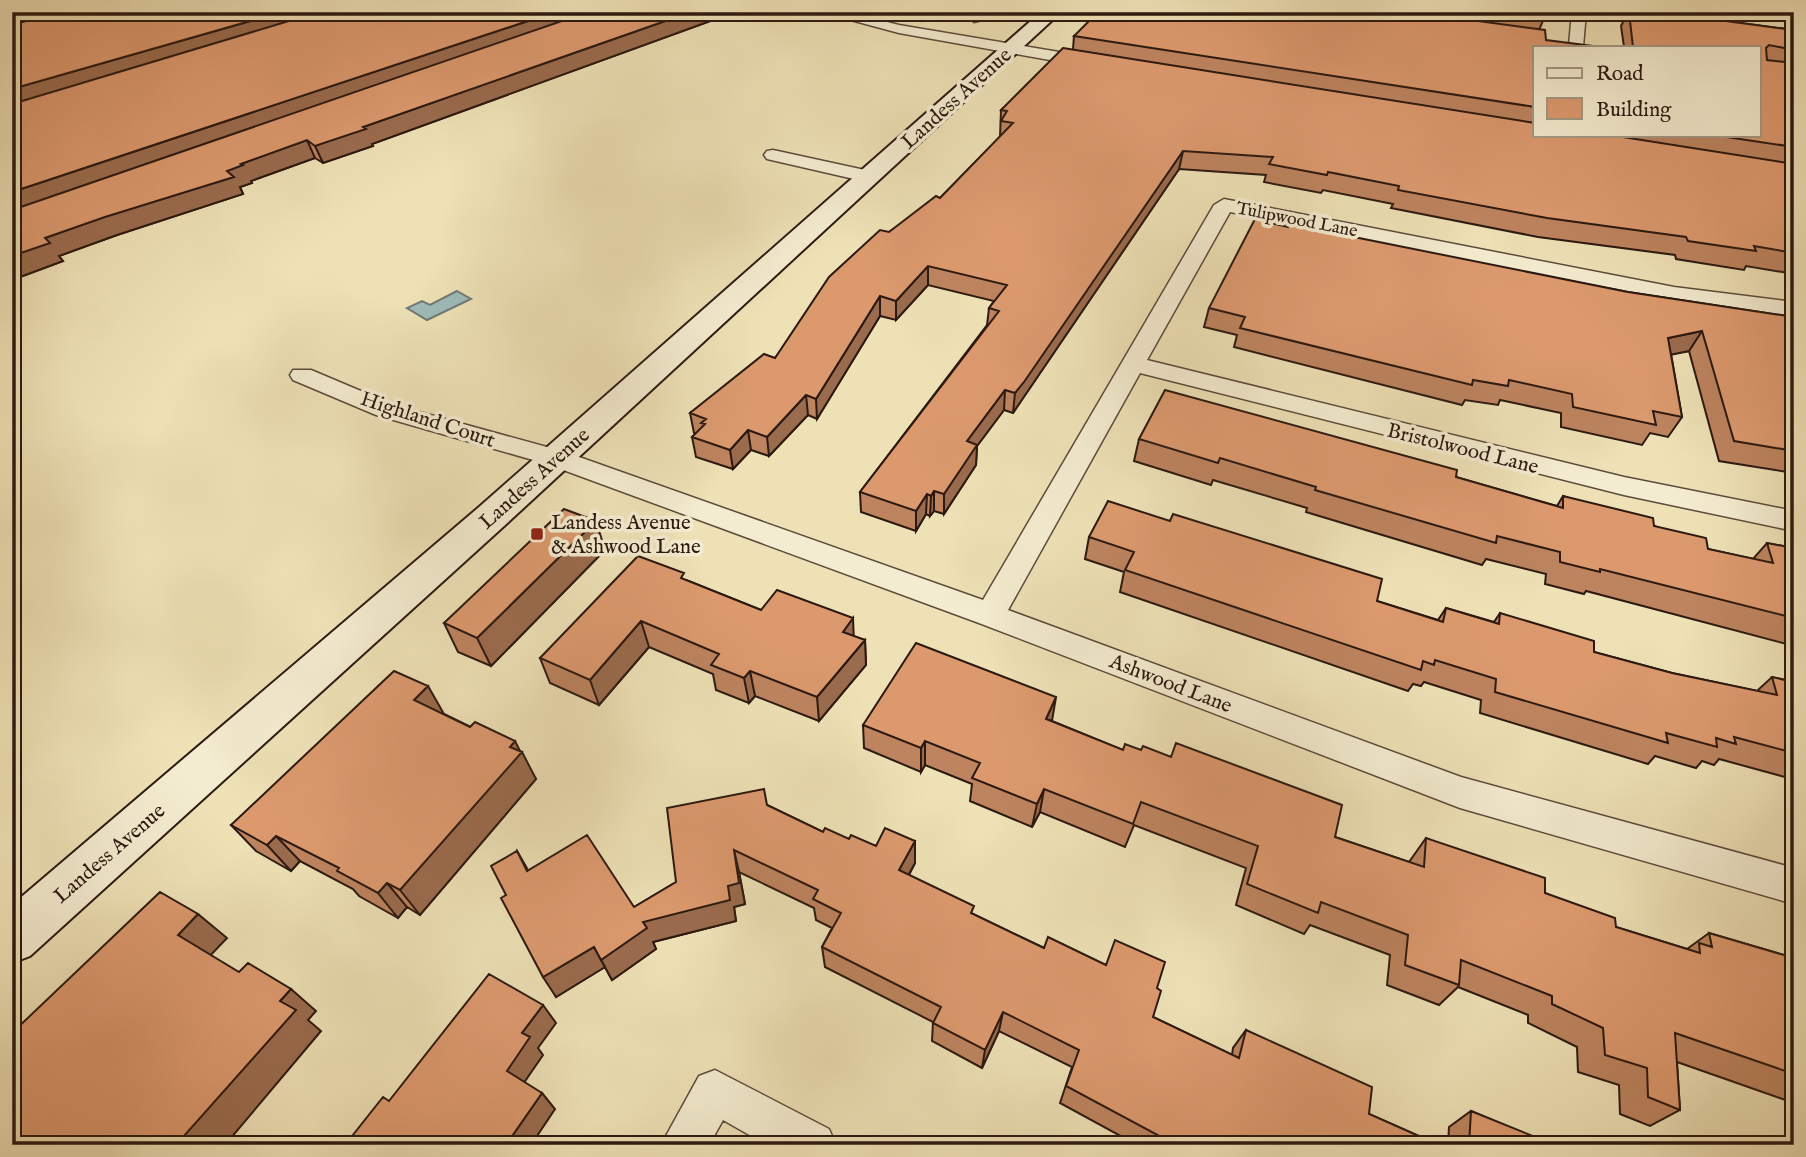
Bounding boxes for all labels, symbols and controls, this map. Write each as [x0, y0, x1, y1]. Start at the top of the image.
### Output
street label: Landess Avenue [896, 42, 1018, 156]
legend [1533, 46, 1760, 136]
text: Road [1596, 61, 1644, 88]
text: Building [1596, 97, 1672, 124]
street label: Tulipwood Lane [1234, 197, 1359, 244]
street label: Highland Court [357, 386, 498, 455]
street label: Bristolwood Lane [1384, 418, 1542, 481]
street label: Landess Avenue [474, 422, 596, 536]
place label: Landess Avenue & Ashwood Lane [551, 510, 701, 561]
marker: Landess Avenue & Ashwood Lane [529, 526, 545, 542]
street label: Ashwood Lane [1104, 648, 1236, 720]
street label: Landess Avenue [48, 798, 172, 910]

